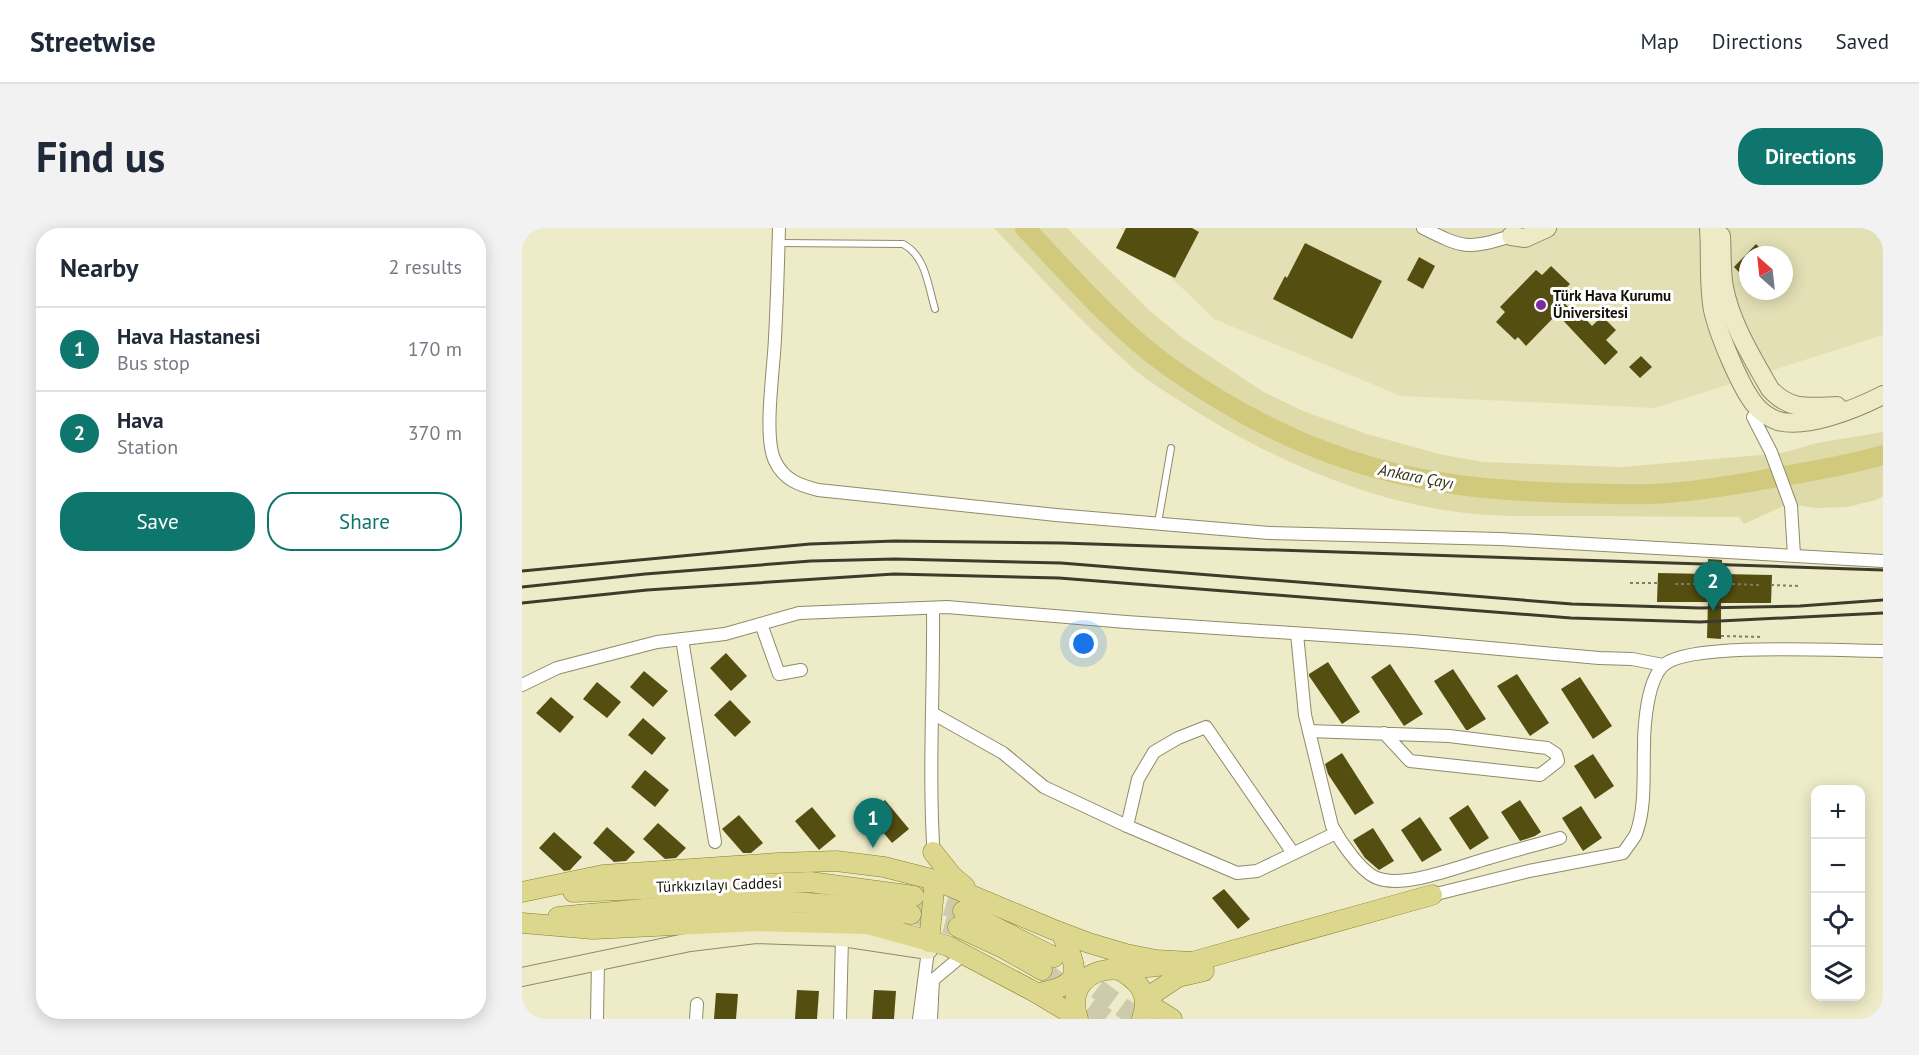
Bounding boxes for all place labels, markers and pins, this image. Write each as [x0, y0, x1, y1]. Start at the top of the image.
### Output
place label: Türk Hava Kurumu Üniversitesi [1553, 286, 1671, 322]
marker: Türk Hava Kurumu Üniversitesi [1534, 298, 1548, 312]
pin: 2 [1694, 562, 1732, 611]
pin: 1 [854, 798, 892, 848]

